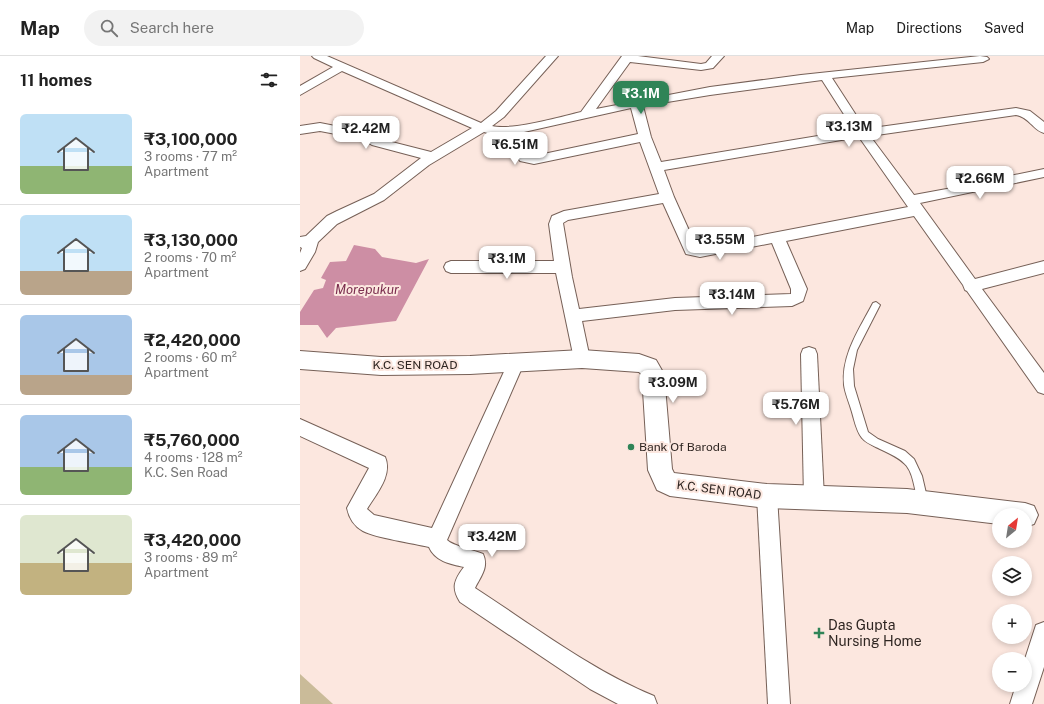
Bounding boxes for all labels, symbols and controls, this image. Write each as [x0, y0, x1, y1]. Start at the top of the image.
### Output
search box [84, 10, 364, 46]
text: Map [20, 17, 60, 39]
icon: search [98, 17, 120, 39]
text: Search here [130, 19, 214, 36]
text: Map [846, 20, 874, 36]
text: Directions [896, 20, 962, 36]
text: Saved [984, 20, 1024, 36]
icon: filters [258, 69, 280, 91]
text: 11 homes [20, 70, 92, 90]
pin: ₹3.1M [613, 81, 669, 115]
text: ₹3.1M [622, 86, 660, 101]
pin: ₹3.13M [816, 114, 882, 148]
pin: ₹2.42M [333, 116, 399, 150]
text: ₹3.13M [826, 119, 872, 134]
text: ₹2.42M [342, 121, 390, 136]
text: ₹3,100,000 [144, 129, 238, 149]
icon: home [52, 130, 100, 178]
pin: ₹6.51M [482, 132, 548, 166]
text: ₹6.51M [492, 137, 538, 152]
text: 3 rooms · 77 m² [144, 149, 237, 164]
text: Apartment [144, 164, 209, 179]
pin: ₹2.66M [947, 166, 1013, 200]
text: ₹2.66M [955, 171, 1005, 186]
pin: ₹3.55M [687, 227, 753, 261]
text: ₹3,130,000 [144, 230, 238, 250]
icon: home [52, 231, 100, 279]
text: ₹3.55M [695, 232, 745, 247]
pin: ₹3.1M [479, 246, 535, 280]
text: 2 rooms · 70 m² [144, 250, 236, 265]
text: ₹3.1M [488, 251, 526, 266]
text: Apartment [144, 265, 209, 280]
water label: Morepukur [335, 282, 399, 297]
pin: ₹3.14M [699, 282, 765, 316]
text: ₹3.14M [709, 287, 755, 302]
text: ₹2,420,000 [144, 330, 241, 350]
icon: home [52, 331, 100, 379]
text: 2 rooms · 60 m² [144, 350, 237, 365]
street label: K.C. SEN ROAD [373, 358, 457, 372]
text: Apartment [144, 365, 209, 380]
pin: ₹3.09M [640, 370, 706, 404]
text: ₹3.09M [648, 375, 698, 390]
pin: ₹5.76M [763, 392, 829, 426]
text: ₹5.76M [772, 397, 820, 412]
text: ₹5,760,000 [144, 430, 240, 450]
icon: home [52, 431, 100, 479]
place label: Bank Of Baroda [639, 440, 727, 454]
marker: Bank Of Baroda [626, 442, 636, 452]
text: 4 rooms · 128 m² [144, 450, 243, 465]
text: K.C. Sen Road [144, 465, 228, 480]
street label: K.C. SEN ROAD [676, 478, 762, 502]
north arrow [992, 508, 1032, 548]
map controls [992, 508, 1032, 692]
pin: ₹3.42M [459, 524, 525, 558]
text: ₹3.42M [467, 529, 517, 544]
text: ₹3,420,000 [144, 530, 241, 550]
icon: home [52, 531, 100, 579]
text: 3 rooms · 89 m² [144, 550, 238, 565]
button: layers [992, 556, 1032, 596]
text: Apartment [144, 565, 209, 580]
button: + [992, 604, 1032, 644]
place label: Das Gupta Nursing Home [828, 617, 922, 649]
marker: Das Gupta Nursing Home [813, 627, 825, 639]
button: − [992, 652, 1032, 692]

